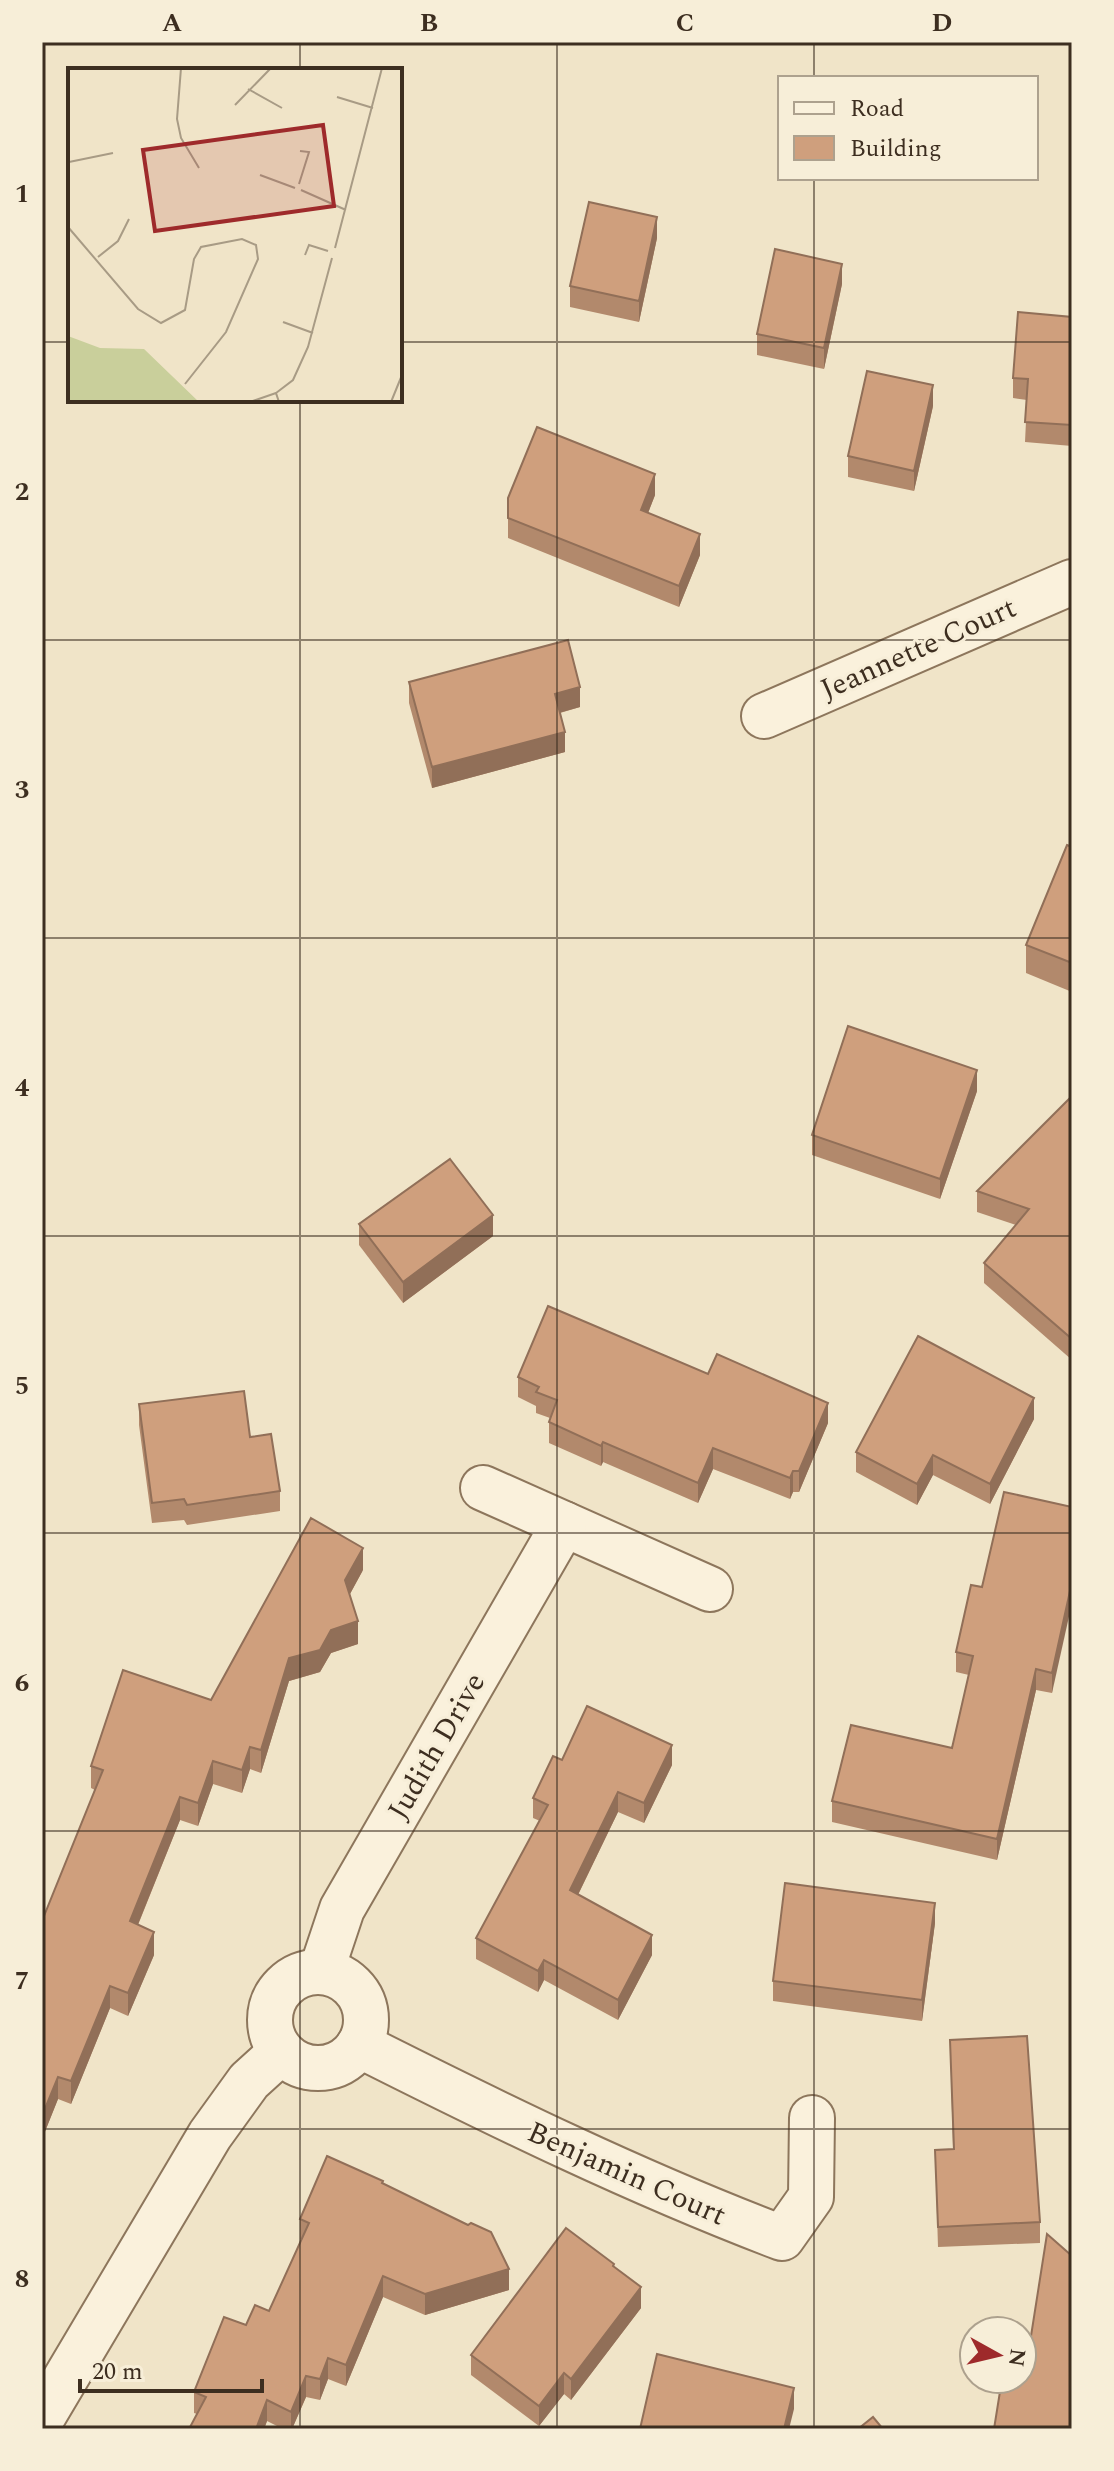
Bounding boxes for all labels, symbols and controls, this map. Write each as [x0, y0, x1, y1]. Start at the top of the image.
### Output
text: A [162, 3, 182, 43]
text: B [420, 3, 438, 43]
text: C [676, 3, 694, 43]
text: D [932, 3, 952, 43]
inset map [68, 68, 402, 402]
legend [778, 76, 1038, 180]
text: Road [850, 91, 904, 127]
text: Building [850, 131, 942, 167]
text: 1 [15, 174, 29, 214]
text: 2 [15, 472, 29, 512]
street label: Jeannette Court [813, 585, 1024, 713]
text: 3 [15, 770, 29, 810]
text: 4 [15, 1068, 30, 1108]
text: 5 [15, 1366, 29, 1406]
text: 6 [15, 1663, 29, 1703]
street label: Judith Drive [376, 1664, 498, 1829]
text: 7 [15, 1961, 29, 2001]
street label: Benjamin Court [520, 2110, 733, 2238]
text: 8 [15, 2259, 29, 2299]
north arrow [958, 2315, 1038, 2395]
scale bar [80, 2343, 262, 2393]
text: N [999, 2346, 1034, 2369]
text: 20 m [92, 2354, 143, 2390]

